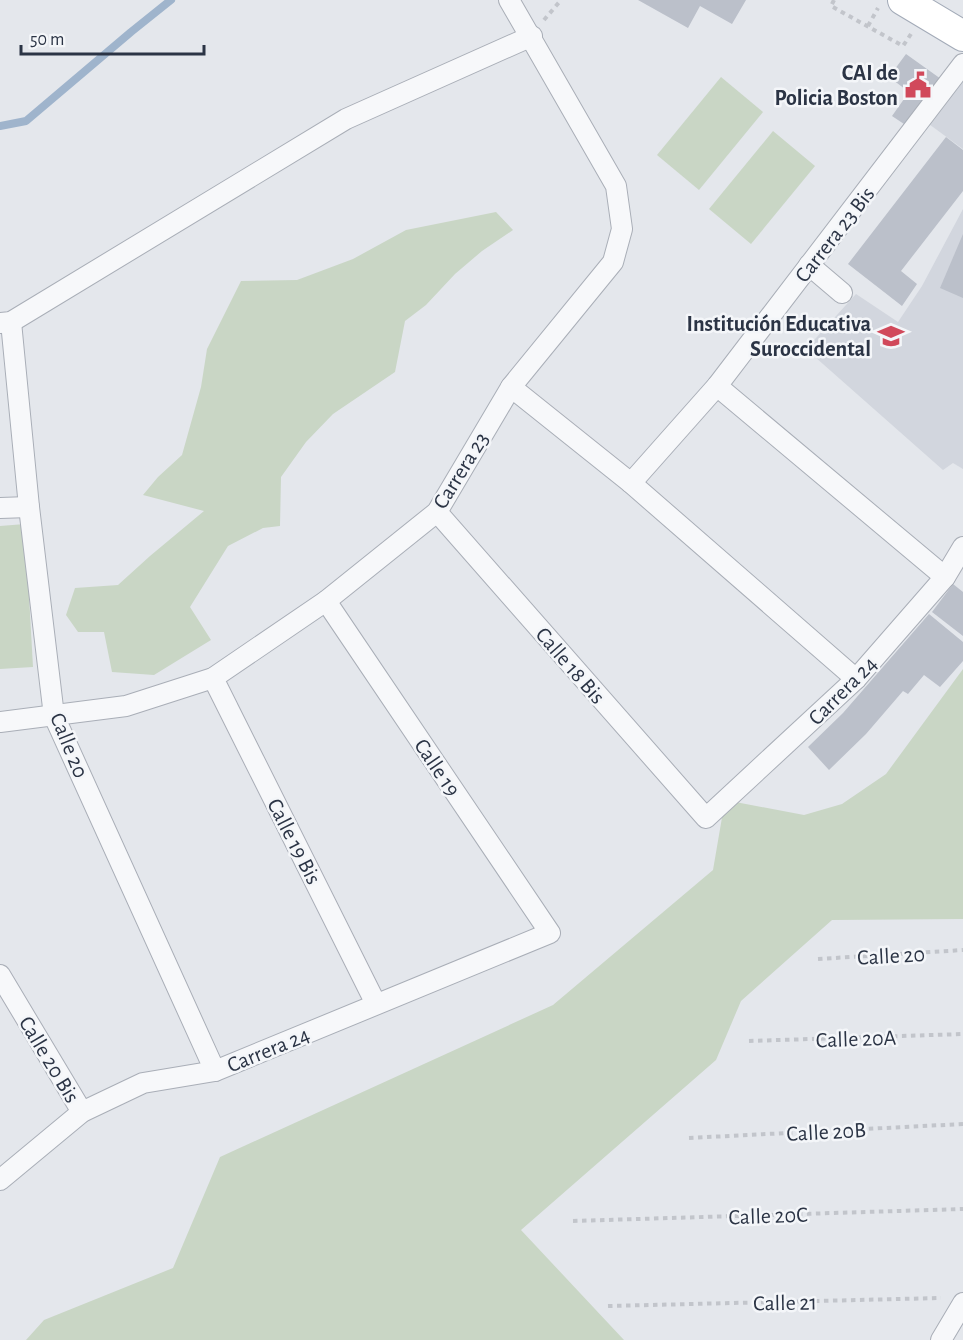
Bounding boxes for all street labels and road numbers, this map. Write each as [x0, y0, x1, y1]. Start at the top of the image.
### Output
street label: Carrera 23 Bis [791, 183, 879, 286]
street label: Carrera 23 [429, 428, 493, 513]
street label: Calle 18 Bis [531, 623, 609, 708]
street label: Carrera 24 [804, 652, 881, 729]
street label: Calle 20 [46, 710, 92, 781]
street label: Calle 19 [410, 735, 464, 800]
street label: Calle 19 Bis [263, 795, 325, 888]
street label: Calle 20 [857, 943, 926, 969]
street label: Calle 20 Bis [15, 1012, 83, 1107]
street label: Carrera 24 [224, 1023, 313, 1076]
street label: Calle 20A [815, 1027, 897, 1051]
street label: Calle 20B [786, 1119, 866, 1145]
street label: Calle 20C [728, 1204, 808, 1228]
street label: Calle 21 [753, 1291, 817, 1315]

